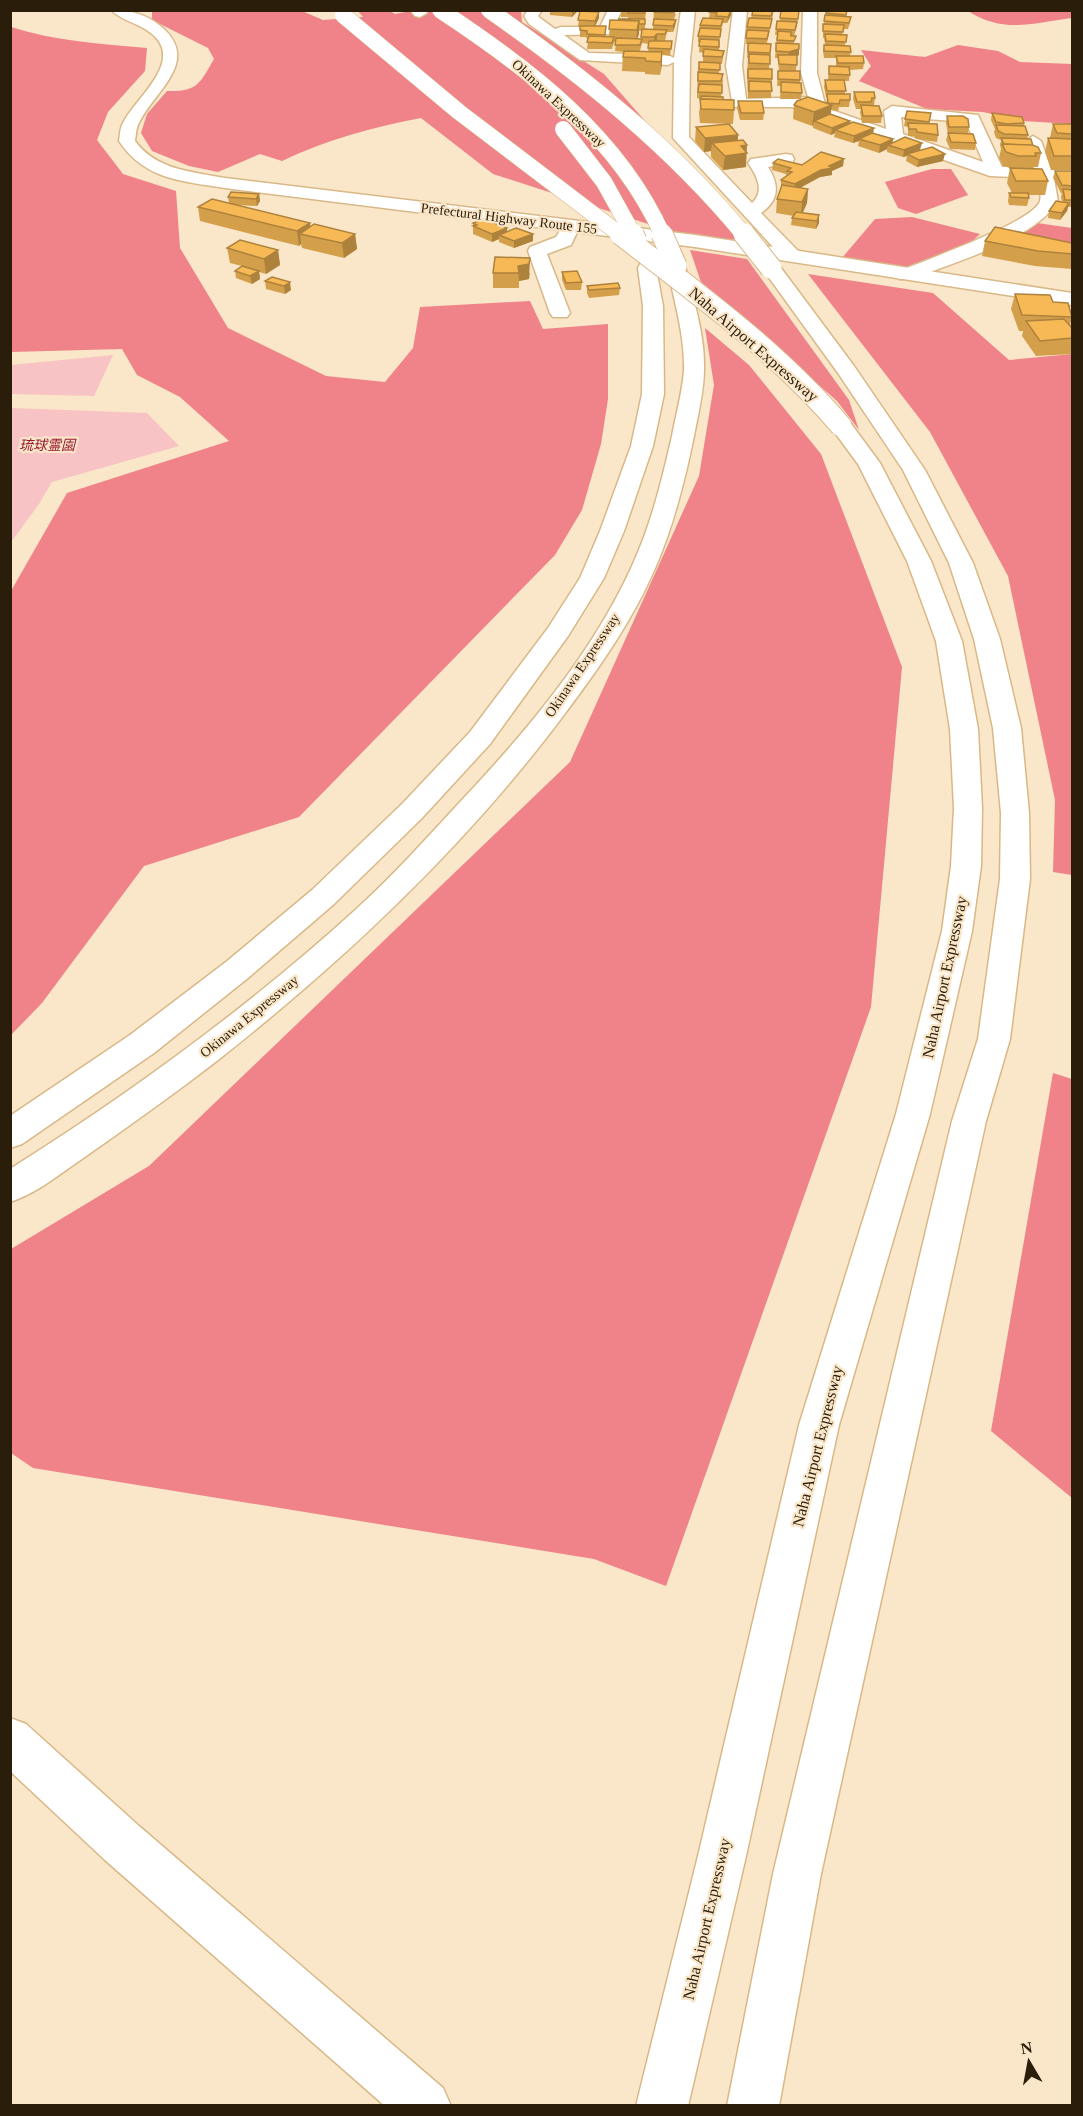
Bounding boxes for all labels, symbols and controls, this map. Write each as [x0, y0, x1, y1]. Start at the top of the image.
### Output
street label: Okinawa Expressway [509, 56, 608, 150]
street label: Prefectural Highway Route 155 [420, 200, 598, 237]
street label: Naha Airport Expressway [685, 284, 822, 406]
park label: 琉球霊園 [19, 438, 77, 453]
street label: Okinawa Expressway [542, 611, 623, 720]
street label: Naha Airport Expressway [919, 894, 971, 1060]
street label: Okinawa Expressway [197, 972, 301, 1061]
street label: Naha Airport Expressway [789, 1364, 847, 1529]
street label: Naha Airport Expressway [680, 1837, 734, 2002]
north arrow [999, 2032, 1059, 2092]
text: N [1019, 2038, 1034, 2057]

